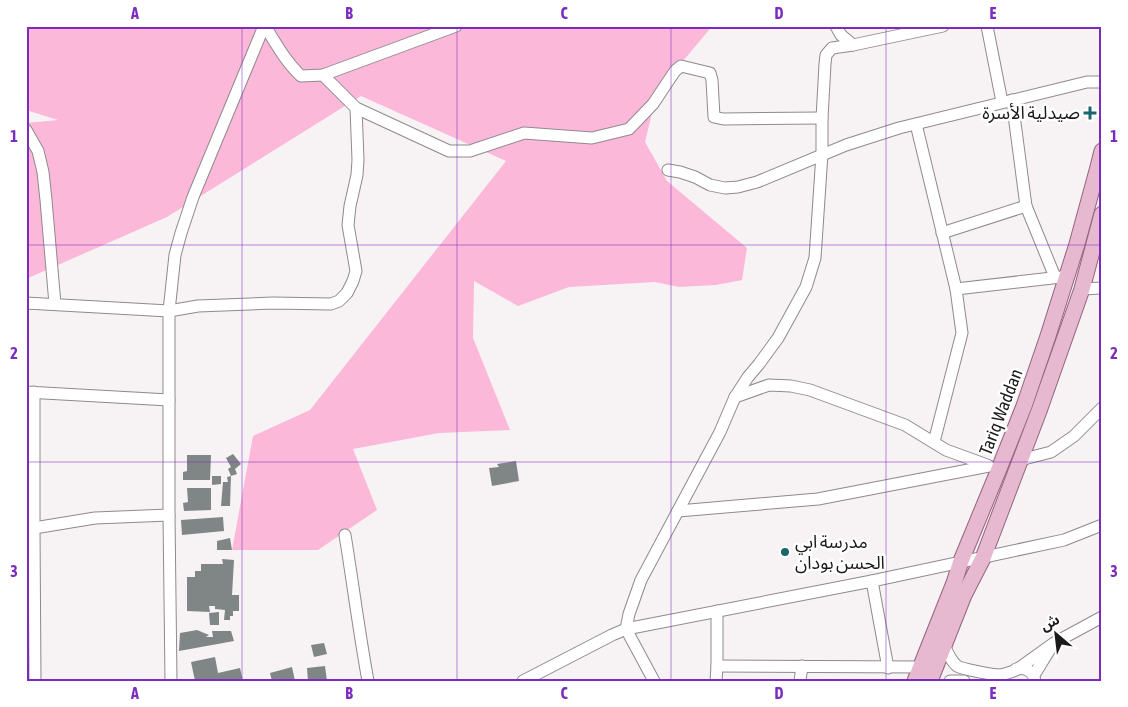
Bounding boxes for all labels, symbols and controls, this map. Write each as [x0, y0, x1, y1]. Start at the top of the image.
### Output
text: A [130, 4, 139, 22]
text: B [345, 4, 353, 22]
text: C [560, 4, 568, 22]
text: D [775, 4, 784, 22]
text: E [990, 4, 997, 22]
place label: صيدلية الأسرة [982, 102, 1080, 124]
marker: صيدلية الأسرة [1084, 107, 1096, 119]
text: 1 [10, 127, 18, 145]
text: 1 [1110, 127, 1118, 145]
text: 2 [10, 344, 18, 362]
text: 2 [1110, 344, 1118, 362]
street label: Tariq Waddan [975, 366, 1027, 458]
place label: مدرسة ابي الحسن بودان [795, 531, 885, 574]
marker: مدرسة ابي الحسن بودان [779, 546, 791, 558]
text: 3 [10, 562, 18, 580]
text: 3 [1110, 562, 1118, 580]
north arrow [1030, 610, 1080, 660]
text: ش [1038, 611, 1062, 634]
text: A [130, 684, 139, 702]
text: B [345, 684, 353, 702]
text: C [560, 684, 568, 702]
text: D [775, 684, 784, 702]
text: E [990, 684, 997, 702]

